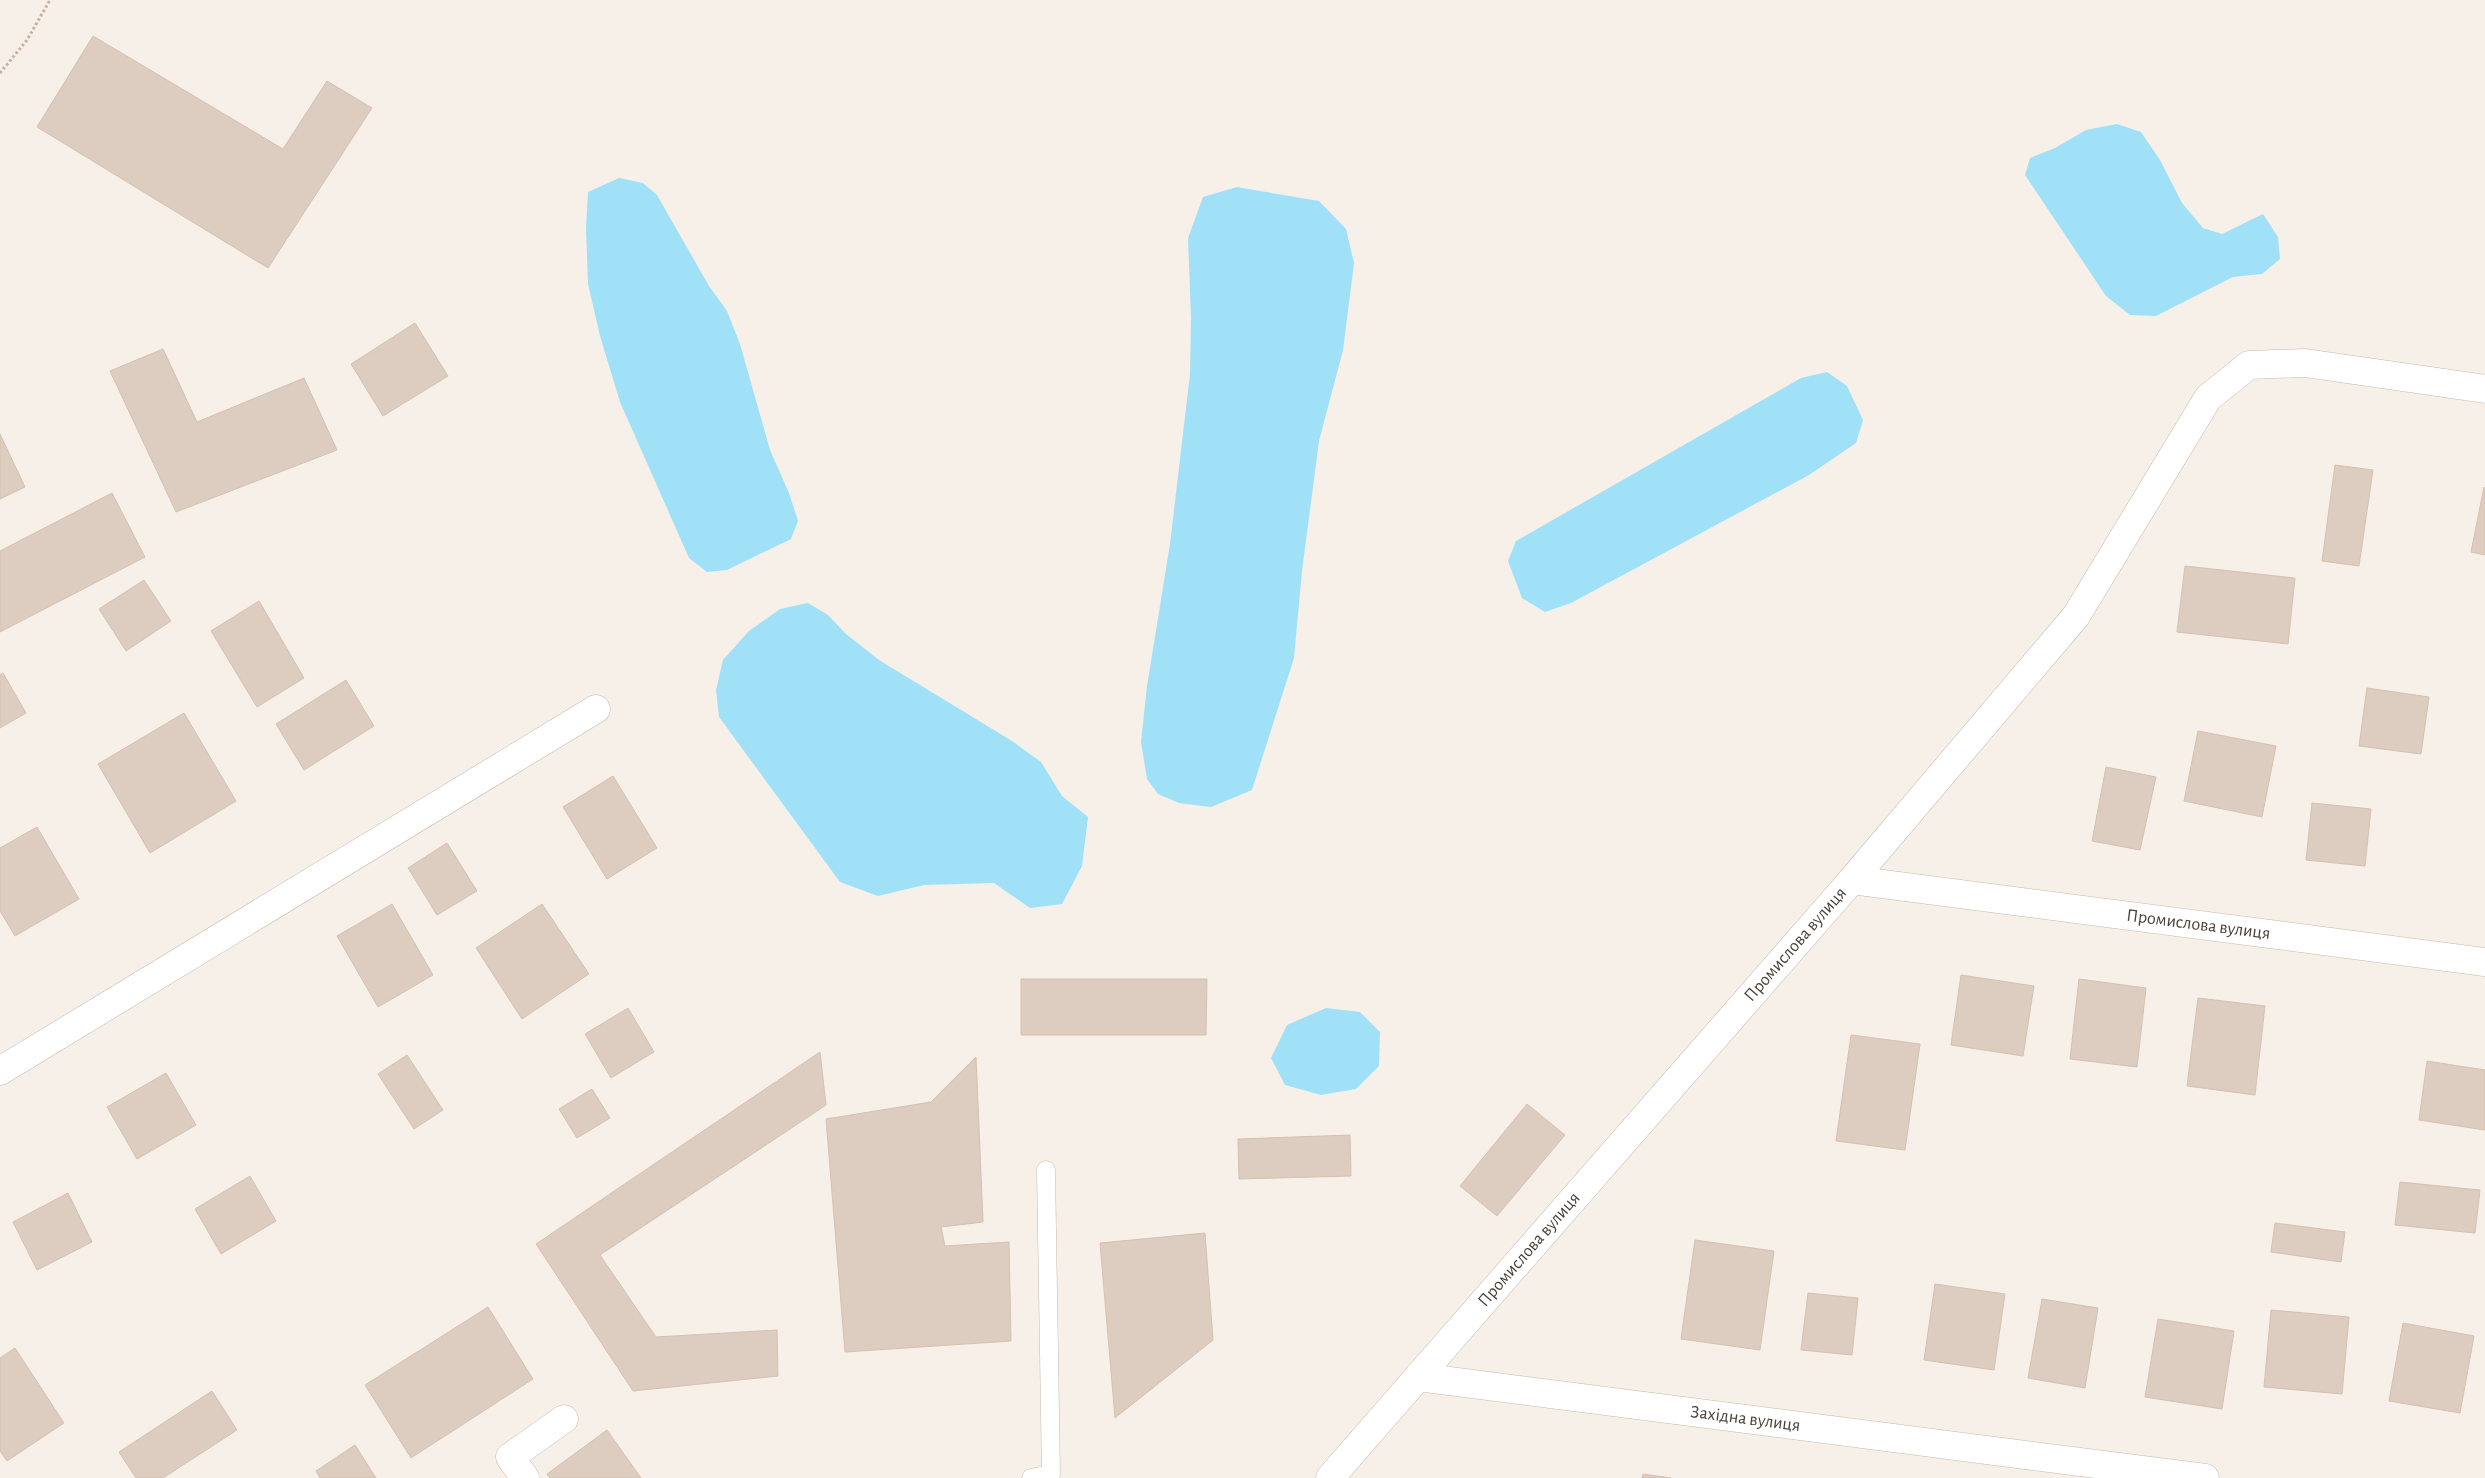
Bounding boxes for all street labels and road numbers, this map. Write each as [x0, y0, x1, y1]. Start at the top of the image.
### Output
street label: Промислова вулиця [1741, 884, 1850, 1005]
street label: Промислова вулиця [2125, 907, 2271, 943]
street label: Промислова вулиця [1475, 1189, 1584, 1310]
street label: Західна вулиця [1689, 1403, 1801, 1435]

